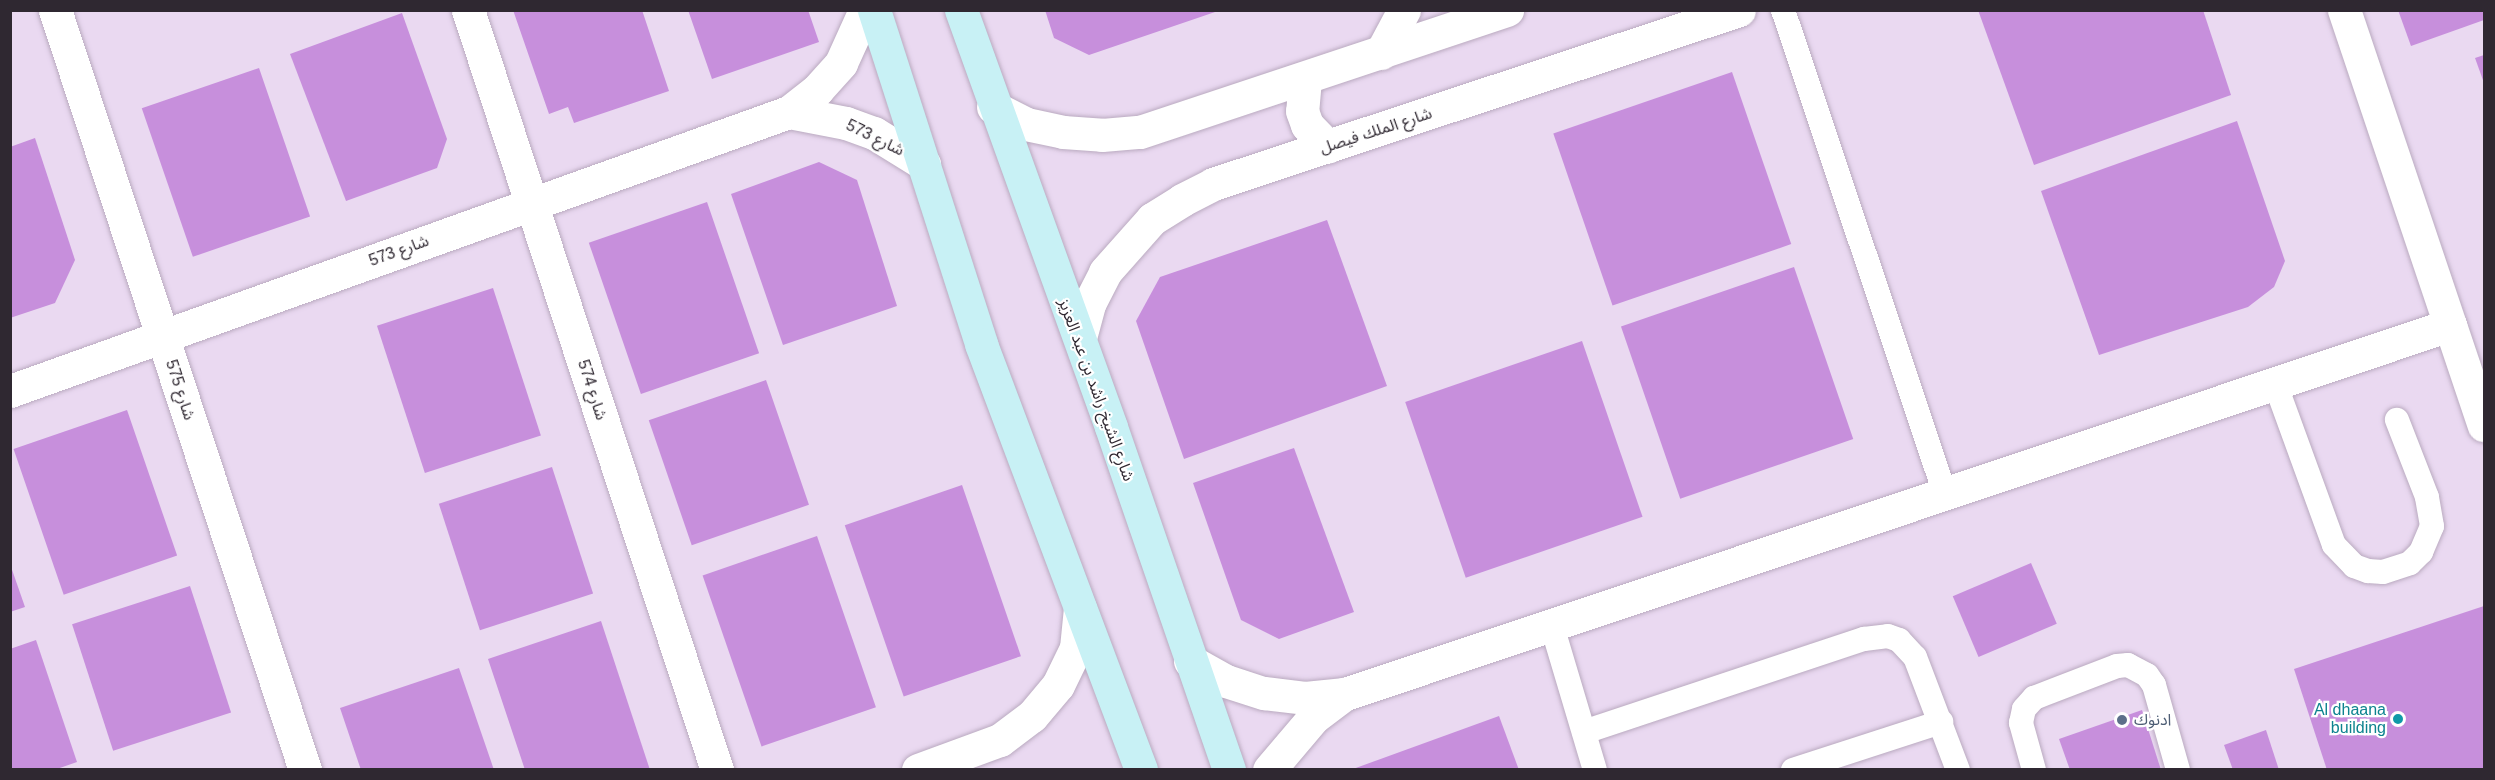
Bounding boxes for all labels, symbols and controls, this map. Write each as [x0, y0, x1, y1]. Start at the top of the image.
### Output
street label: شارع الملك فيصل [1317, 104, 1435, 158]
street label: شارع 573 [843, 116, 907, 160]
street label: شارع 573 [366, 231, 432, 271]
street label: شارع الشيخ راشد بن عبد العزيز [1054, 296, 1138, 484]
street label: شارع 575 [161, 357, 199, 423]
street label: شارع 574 [573, 357, 611, 423]
place label: Al dhaana building [2314, 700, 2386, 738]
place label: ادنوك [2134, 710, 2171, 730]
marker: Al dhaana building [2391, 712, 2405, 726]
marker: ادنوك [2115, 713, 2129, 727]

